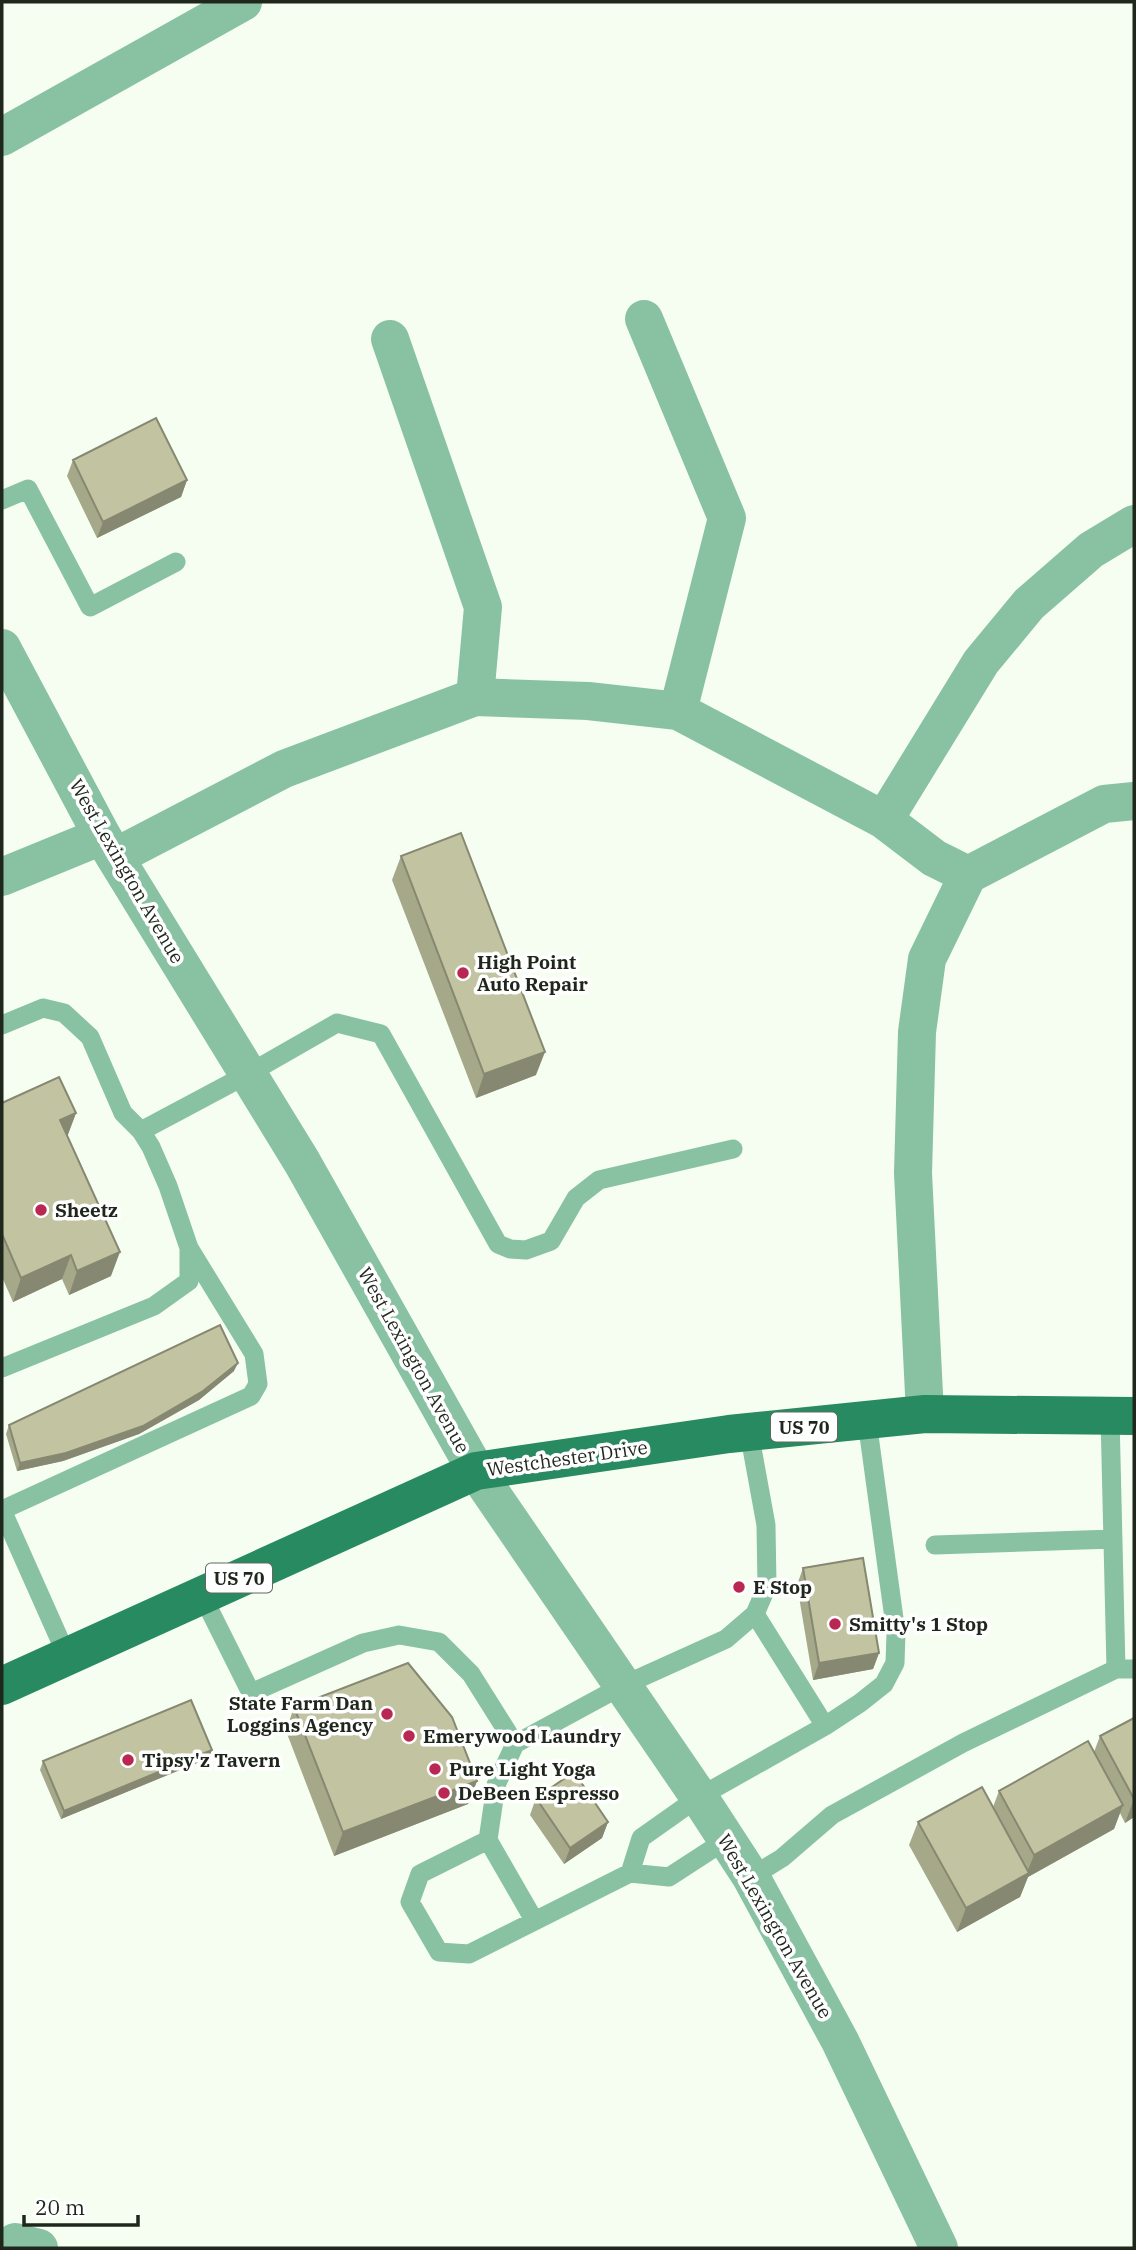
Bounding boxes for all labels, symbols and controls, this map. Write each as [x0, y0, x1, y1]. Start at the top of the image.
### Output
street label: West Lexington Avenue [64, 774, 190, 968]
place label: High Point Auto Repair [477, 950, 588, 996]
marker: High Point Auto Repair [455, 965, 471, 981]
place label: Sheetz [55, 1198, 118, 1222]
marker: Sheetz [33, 1202, 49, 1218]
street label: West Lexington Avenue [353, 1263, 475, 1457]
road number: US 70 [771, 1412, 837, 1442]
street label: Westchester Drive [485, 1435, 649, 1481]
road number: US 70 [206, 1563, 272, 1592]
place label: E Stop [753, 1575, 812, 1599]
marker: E Stop [731, 1579, 747, 1595]
place label: Smitty's 1 Stop [849, 1612, 988, 1636]
marker: Smitty's 1 Stop [827, 1616, 843, 1632]
place label: State Farm Dan Loggins Agency [227, 1691, 373, 1737]
marker: State Farm Dan Loggins Agency [379, 1706, 395, 1722]
place label: Emerywood Laundry [423, 1724, 621, 1748]
marker: Emerywood Laundry [401, 1728, 417, 1744]
place label: Tipsy'z Tavern [142, 1748, 281, 1772]
marker: Tipsy'z Tavern [120, 1752, 136, 1768]
place label: Pure Light Yoga [449, 1757, 596, 1781]
marker: Pure Light Yoga [427, 1761, 443, 1777]
place label: DeBeen Espresso [458, 1781, 619, 1805]
marker: DeBeen Espresso [436, 1785, 452, 1801]
street label: West Lexington Avenue [712, 1829, 838, 2023]
scale bar [24, 2184, 138, 2228]
text: 20 m [35, 2193, 85, 2221]

